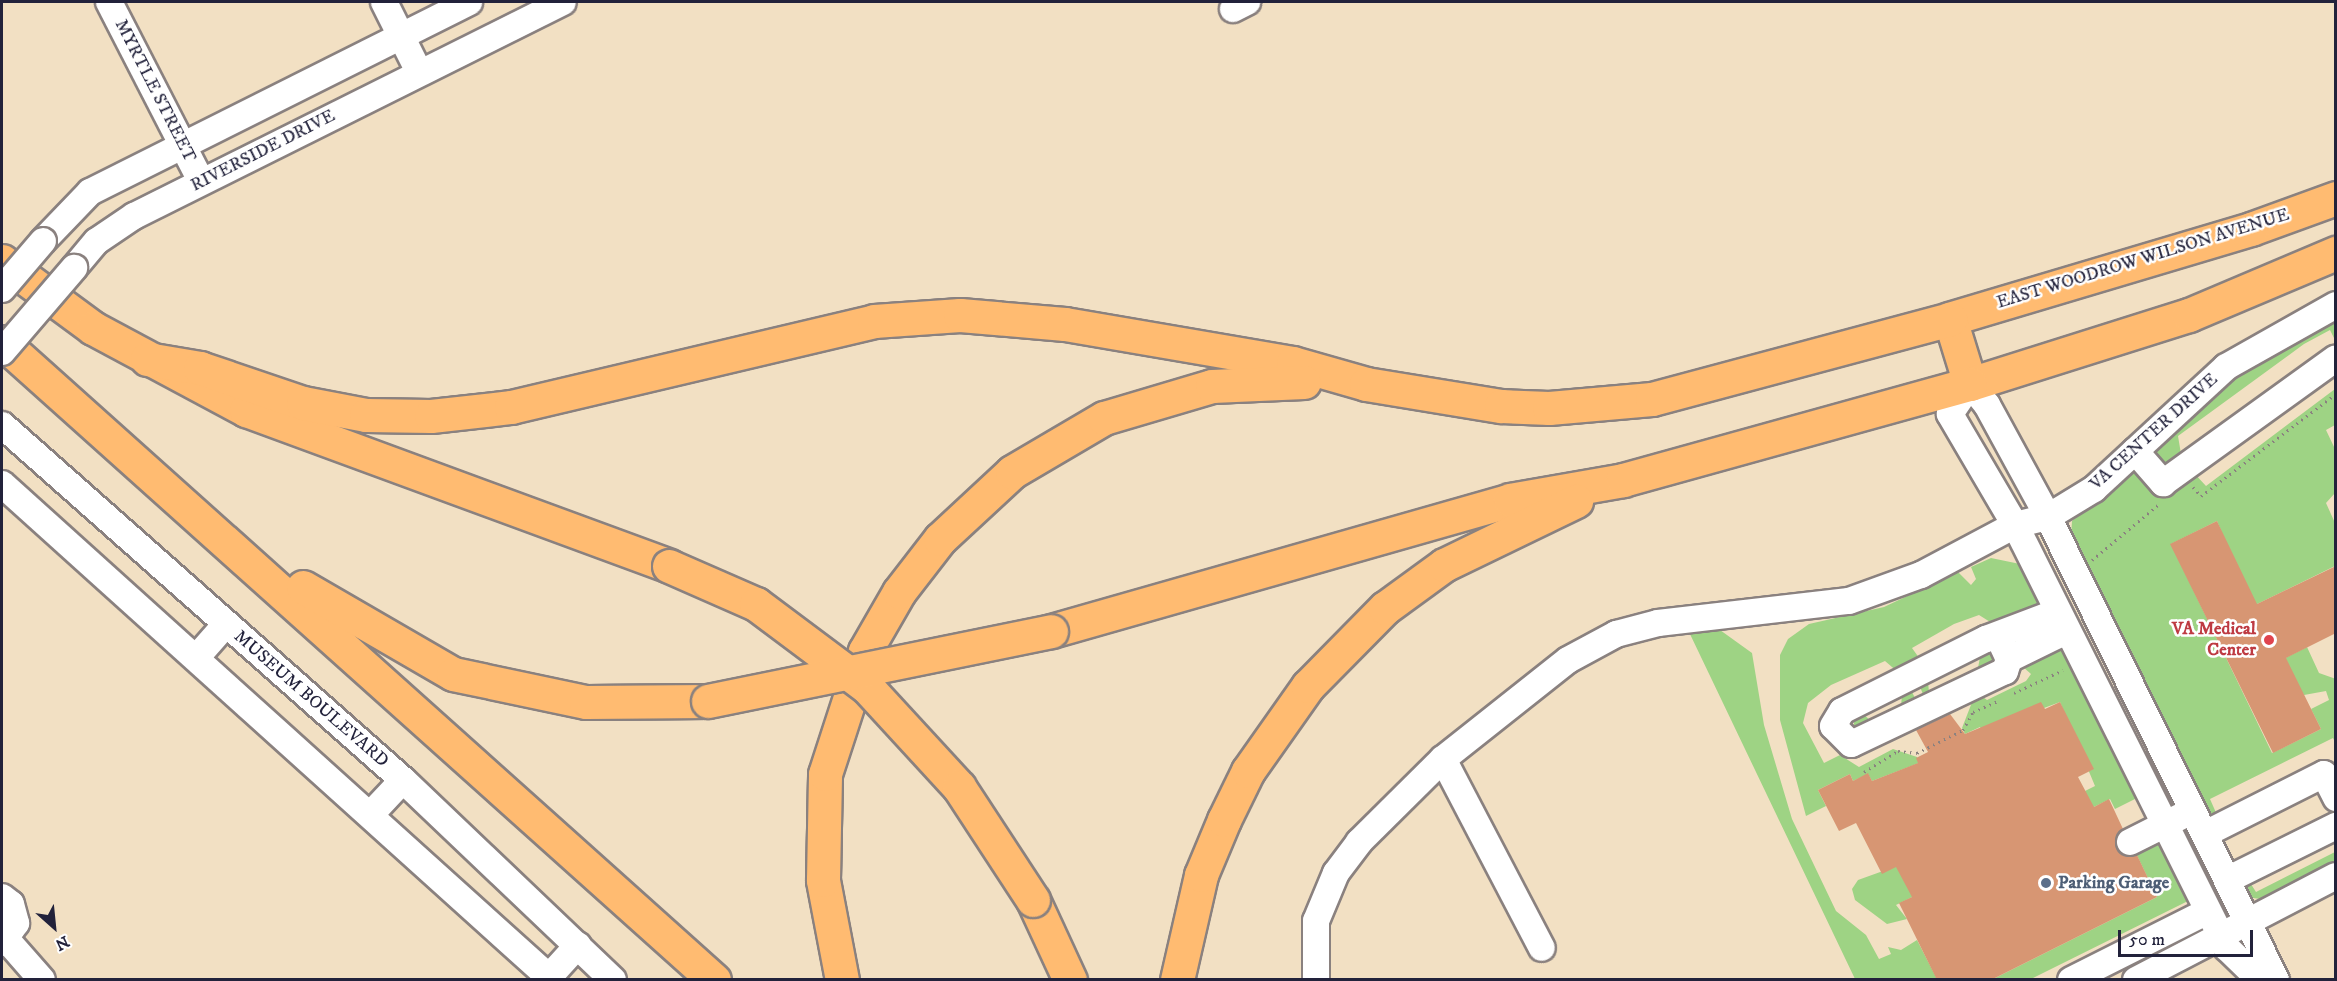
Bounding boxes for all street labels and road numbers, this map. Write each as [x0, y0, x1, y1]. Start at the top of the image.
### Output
street label: MYRTLE STREET [110, 16, 200, 166]
street label: RIVERSIDE DRIVE [187, 105, 339, 197]
street label: EAST WOODROW WILSON AVENUE [1994, 204, 2292, 314]
street label: VA CENTER DRIVE [2086, 369, 2222, 495]
street label: MUSEUM BOULEVARD [229, 626, 393, 772]

